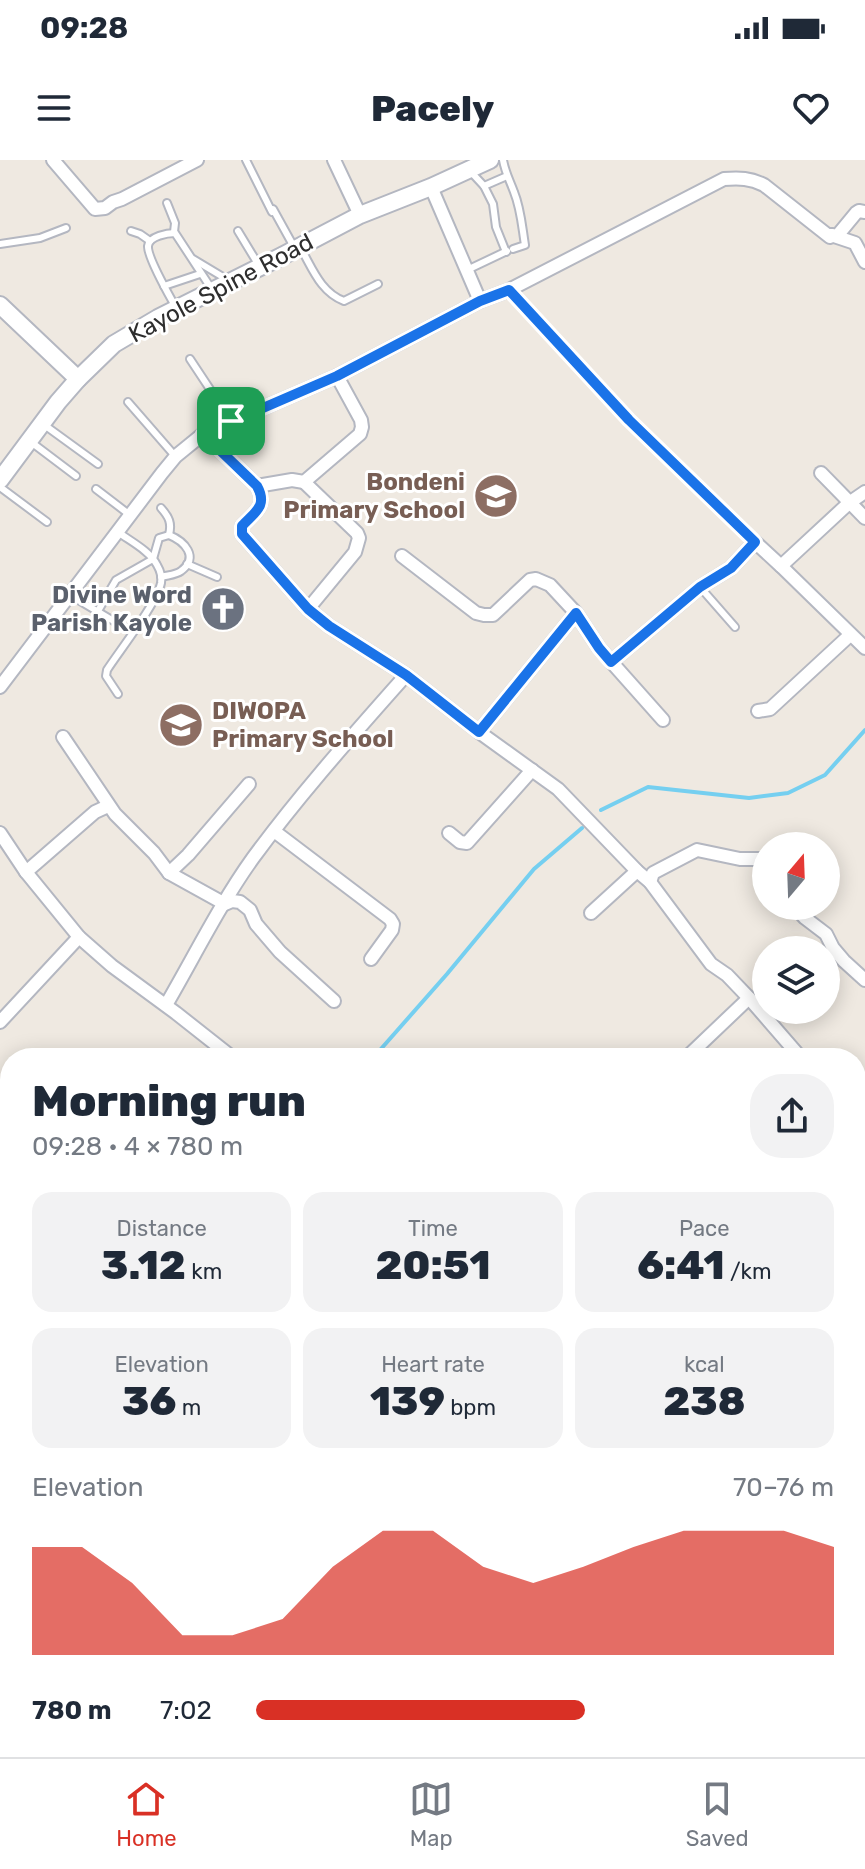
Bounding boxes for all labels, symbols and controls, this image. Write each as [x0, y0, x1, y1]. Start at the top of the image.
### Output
text: 09:28 [40, 10, 128, 46]
icon: menu [32, 86, 76, 130]
icon: heart [789, 86, 833, 130]
text: Pacely [371, 87, 494, 130]
street label: Kayole Spine Road [124, 228, 318, 348]
pin [197, 387, 265, 455]
icon: arrive [209, 399, 253, 443]
place label: Bondeni Primary School [283, 468, 465, 524]
school or university icon: Bondeni Primary School [472, 472, 520, 520]
place label: Divine Word Parish Kayole [31, 581, 192, 637]
church icon: Divine Word Parish Kayole [199, 585, 247, 633]
place label: DIWOPA Primary School [212, 697, 394, 753]
school or university icon: DIWOPA Primary School [157, 701, 205, 749]
north arrow [752, 832, 840, 920]
map controls [752, 832, 840, 1024]
button: layers [752, 936, 840, 1024]
button: share [750, 1074, 834, 1158]
text: Morning run [32, 1075, 306, 1127]
text: 09:28 · 4 × 780 m [32, 1131, 243, 1162]
text: Distance [117, 1215, 207, 1242]
text: Time [408, 1215, 458, 1242]
text: Pace [679, 1215, 730, 1242]
text: 3.12 [101, 1242, 186, 1289]
text: 20:51 [376, 1242, 490, 1289]
text: 6:41 [637, 1242, 725, 1289]
text: km [186, 1258, 222, 1285]
text: /km [725, 1258, 772, 1285]
text: Elevation [115, 1351, 209, 1378]
text: Heart rate [381, 1351, 485, 1378]
text: kcal [684, 1351, 725, 1378]
text: 36 [122, 1378, 176, 1425]
text: 139 [370, 1378, 445, 1425]
text: 238 [663, 1378, 745, 1425]
text: m [176, 1394, 201, 1421]
text: bpm [445, 1394, 496, 1421]
text: Elevation [32, 1472, 143, 1503]
text: 70–76 m [733, 1472, 834, 1503]
text: 780 m [32, 1695, 112, 1726]
text: 7:02 [160, 1695, 212, 1726]
tab: Home [116, 1777, 177, 1852]
tab: Map [409, 1777, 453, 1852]
tab: Saved [686, 1777, 749, 1852]

